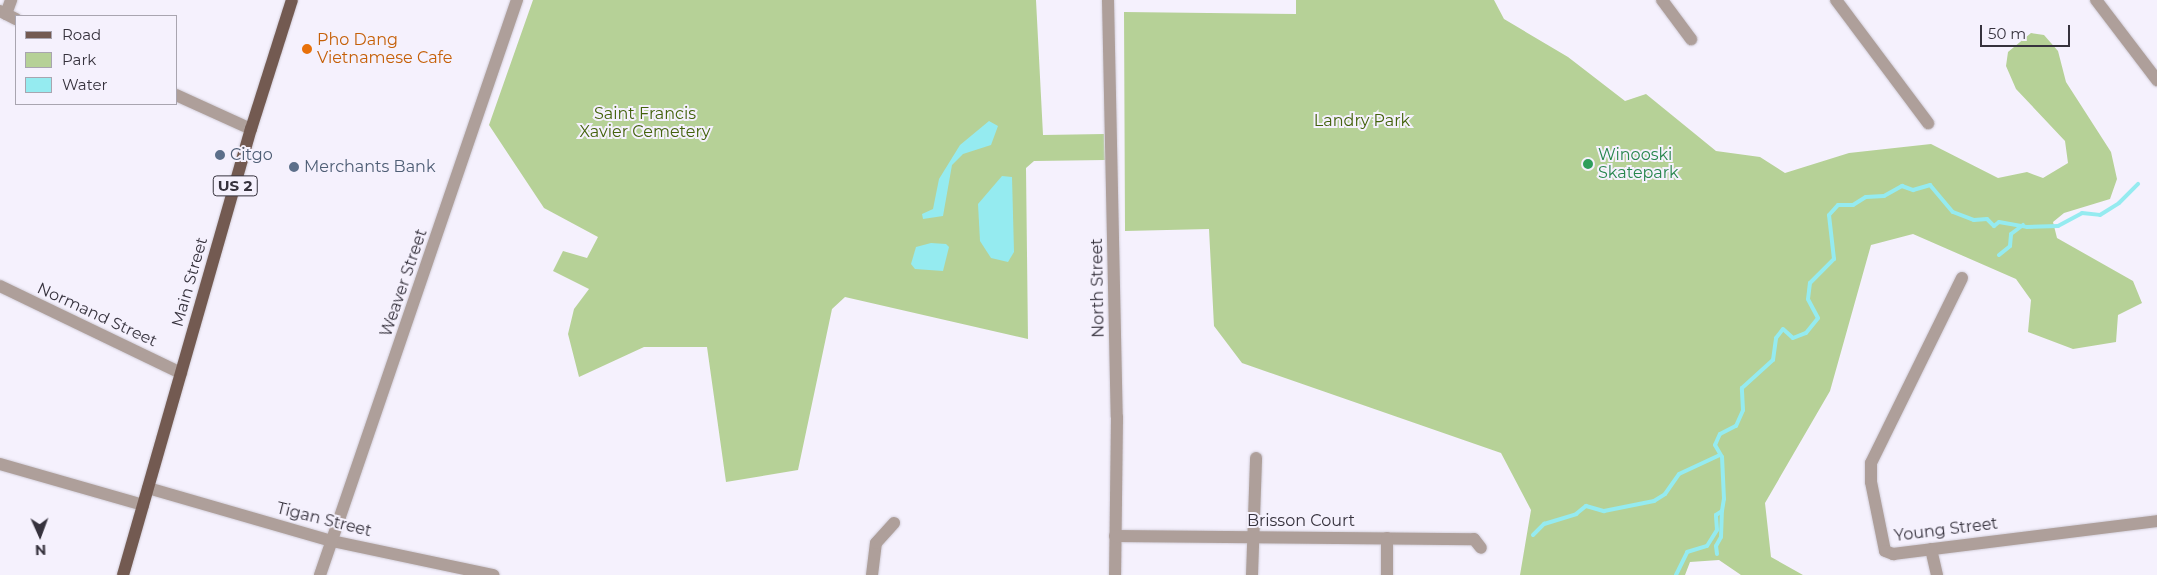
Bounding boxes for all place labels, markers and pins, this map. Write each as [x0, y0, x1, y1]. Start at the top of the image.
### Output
place label: Pho Dang Vietnamese Cafe [317, 30, 453, 68]
marker: Pho Dang Vietnamese Cafe [301, 43, 313, 55]
place label: Citgo [230, 145, 273, 165]
place label: Winooski Skatepark [1598, 145, 1679, 183]
marker: Citgo [214, 149, 226, 161]
place label: Merchants Bank [304, 157, 435, 177]
marker: Winooski Skatepark [1582, 158, 1594, 170]
marker: Merchants Bank [288, 161, 300, 173]

